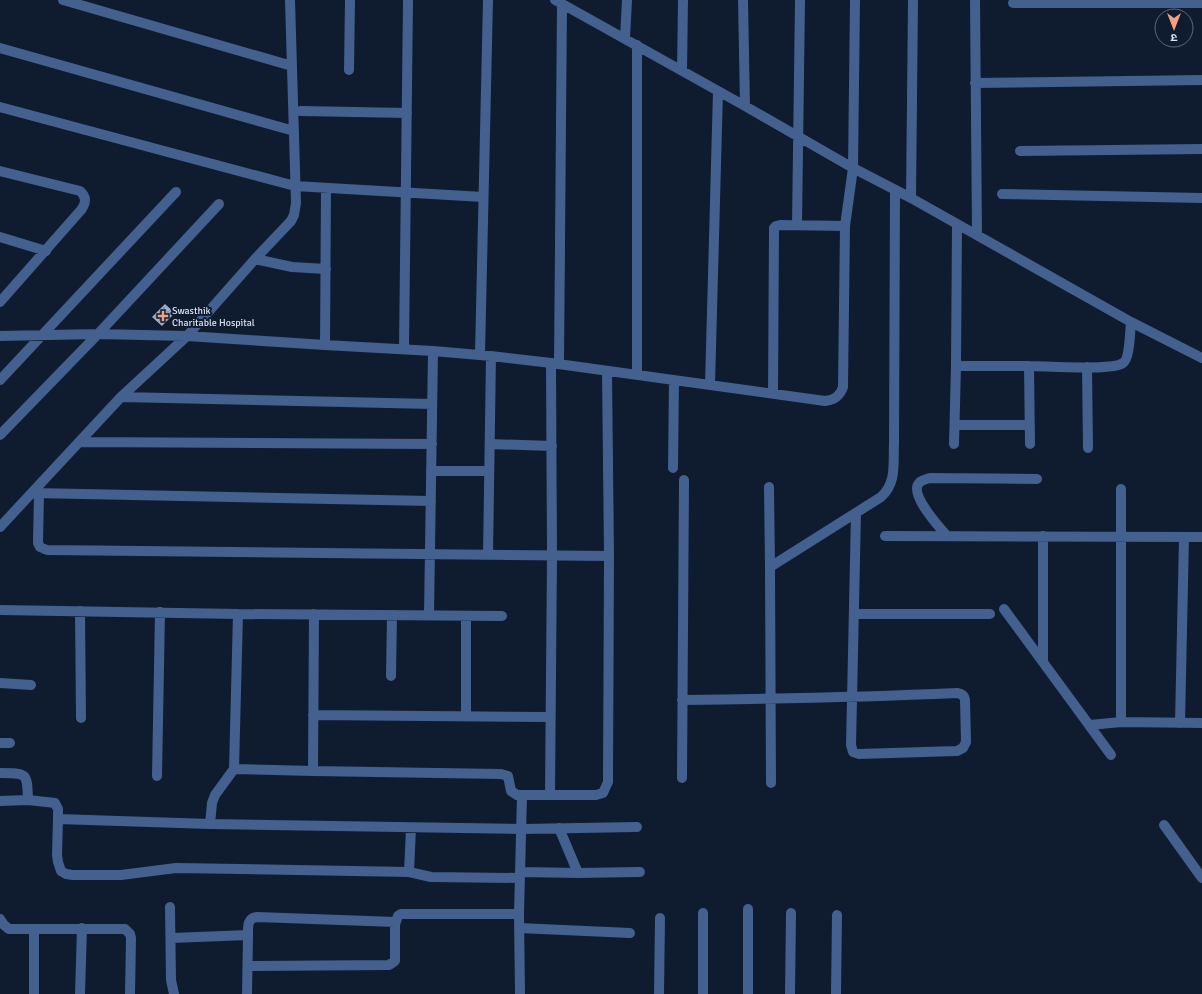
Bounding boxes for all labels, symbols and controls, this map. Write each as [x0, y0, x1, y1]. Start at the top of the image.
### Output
north arrow [1154, 8, 1194, 48]
text: उ [1170, 31, 1177, 44]
place label: Swasthik Charitable Hospital [172, 305, 255, 329]
marker: Swasthik Charitable Hospital [157, 310, 169, 322]

